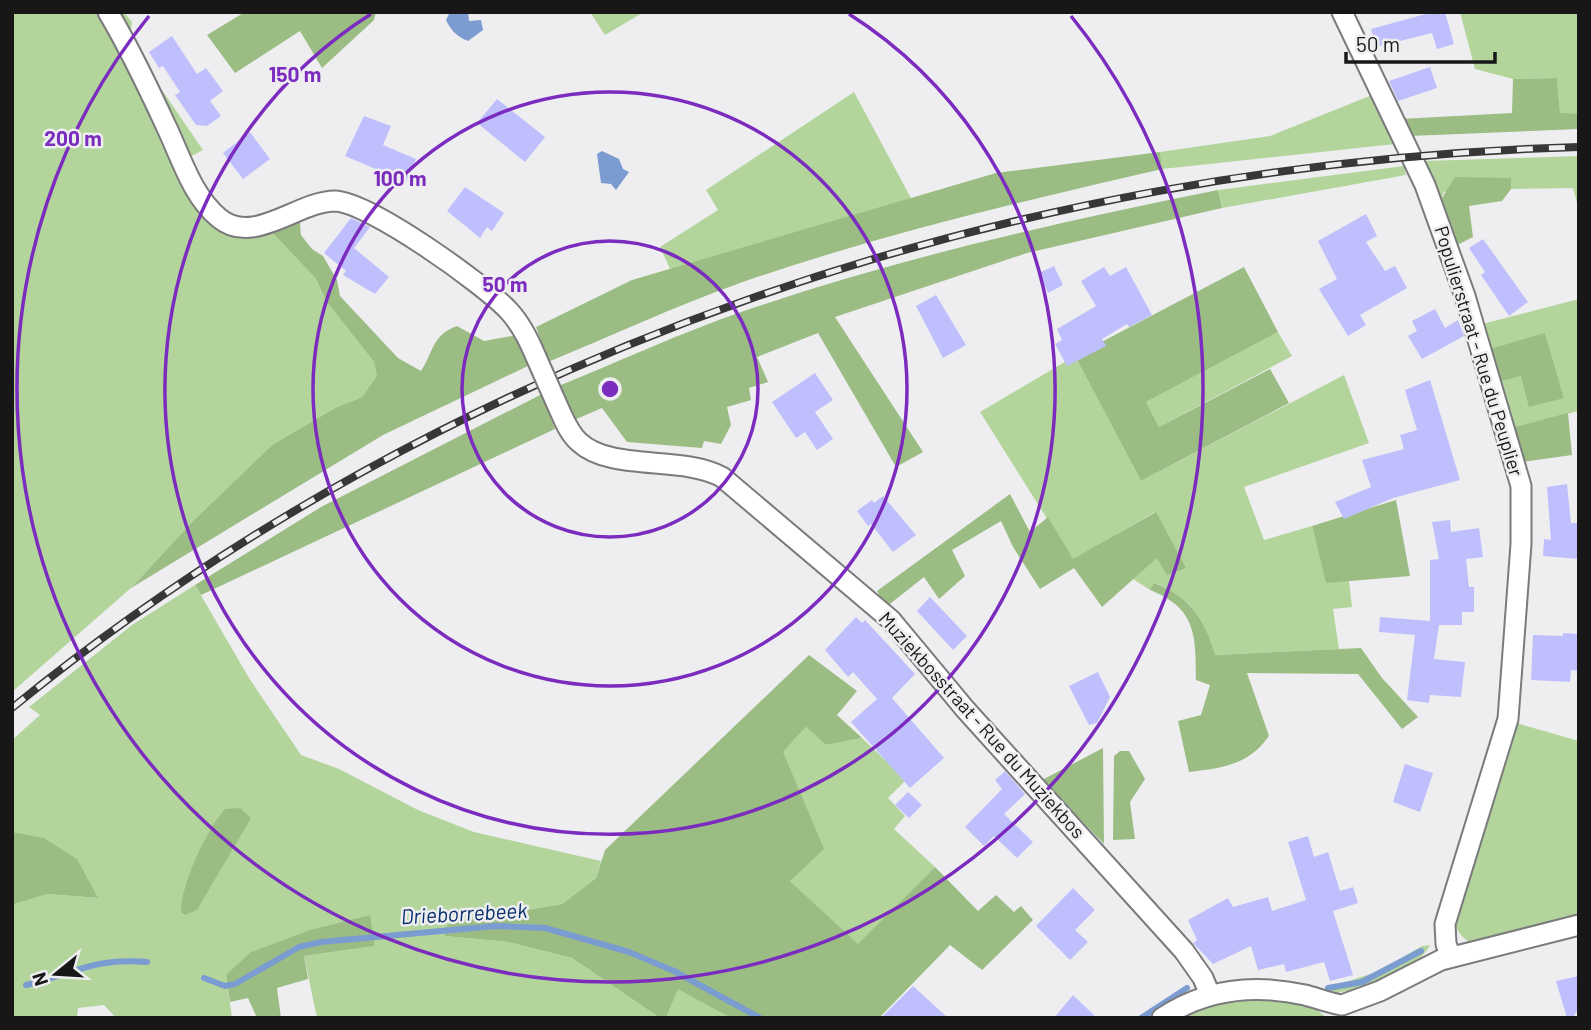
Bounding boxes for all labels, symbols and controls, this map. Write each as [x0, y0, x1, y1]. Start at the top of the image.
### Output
scale bar [1346, 21, 1495, 65]
text: 50 m [1356, 31, 1400, 56]
text: 150 m [269, 61, 321, 86]
text: 200 m [44, 125, 102, 150]
text: 100 m [373, 165, 427, 190]
street label: Populierstraat - Rue du Peuplier [1430, 223, 1529, 479]
text: 50 m [482, 271, 528, 296]
centre of rings [598, 377, 622, 401]
street label: Muziekbosstraat - Rue du Muziekbos [874, 607, 1090, 843]
water label: Drieborrebeek [400, 897, 529, 928]
north arrow [21, 939, 91, 1009]
text: N [26, 970, 52, 989]

